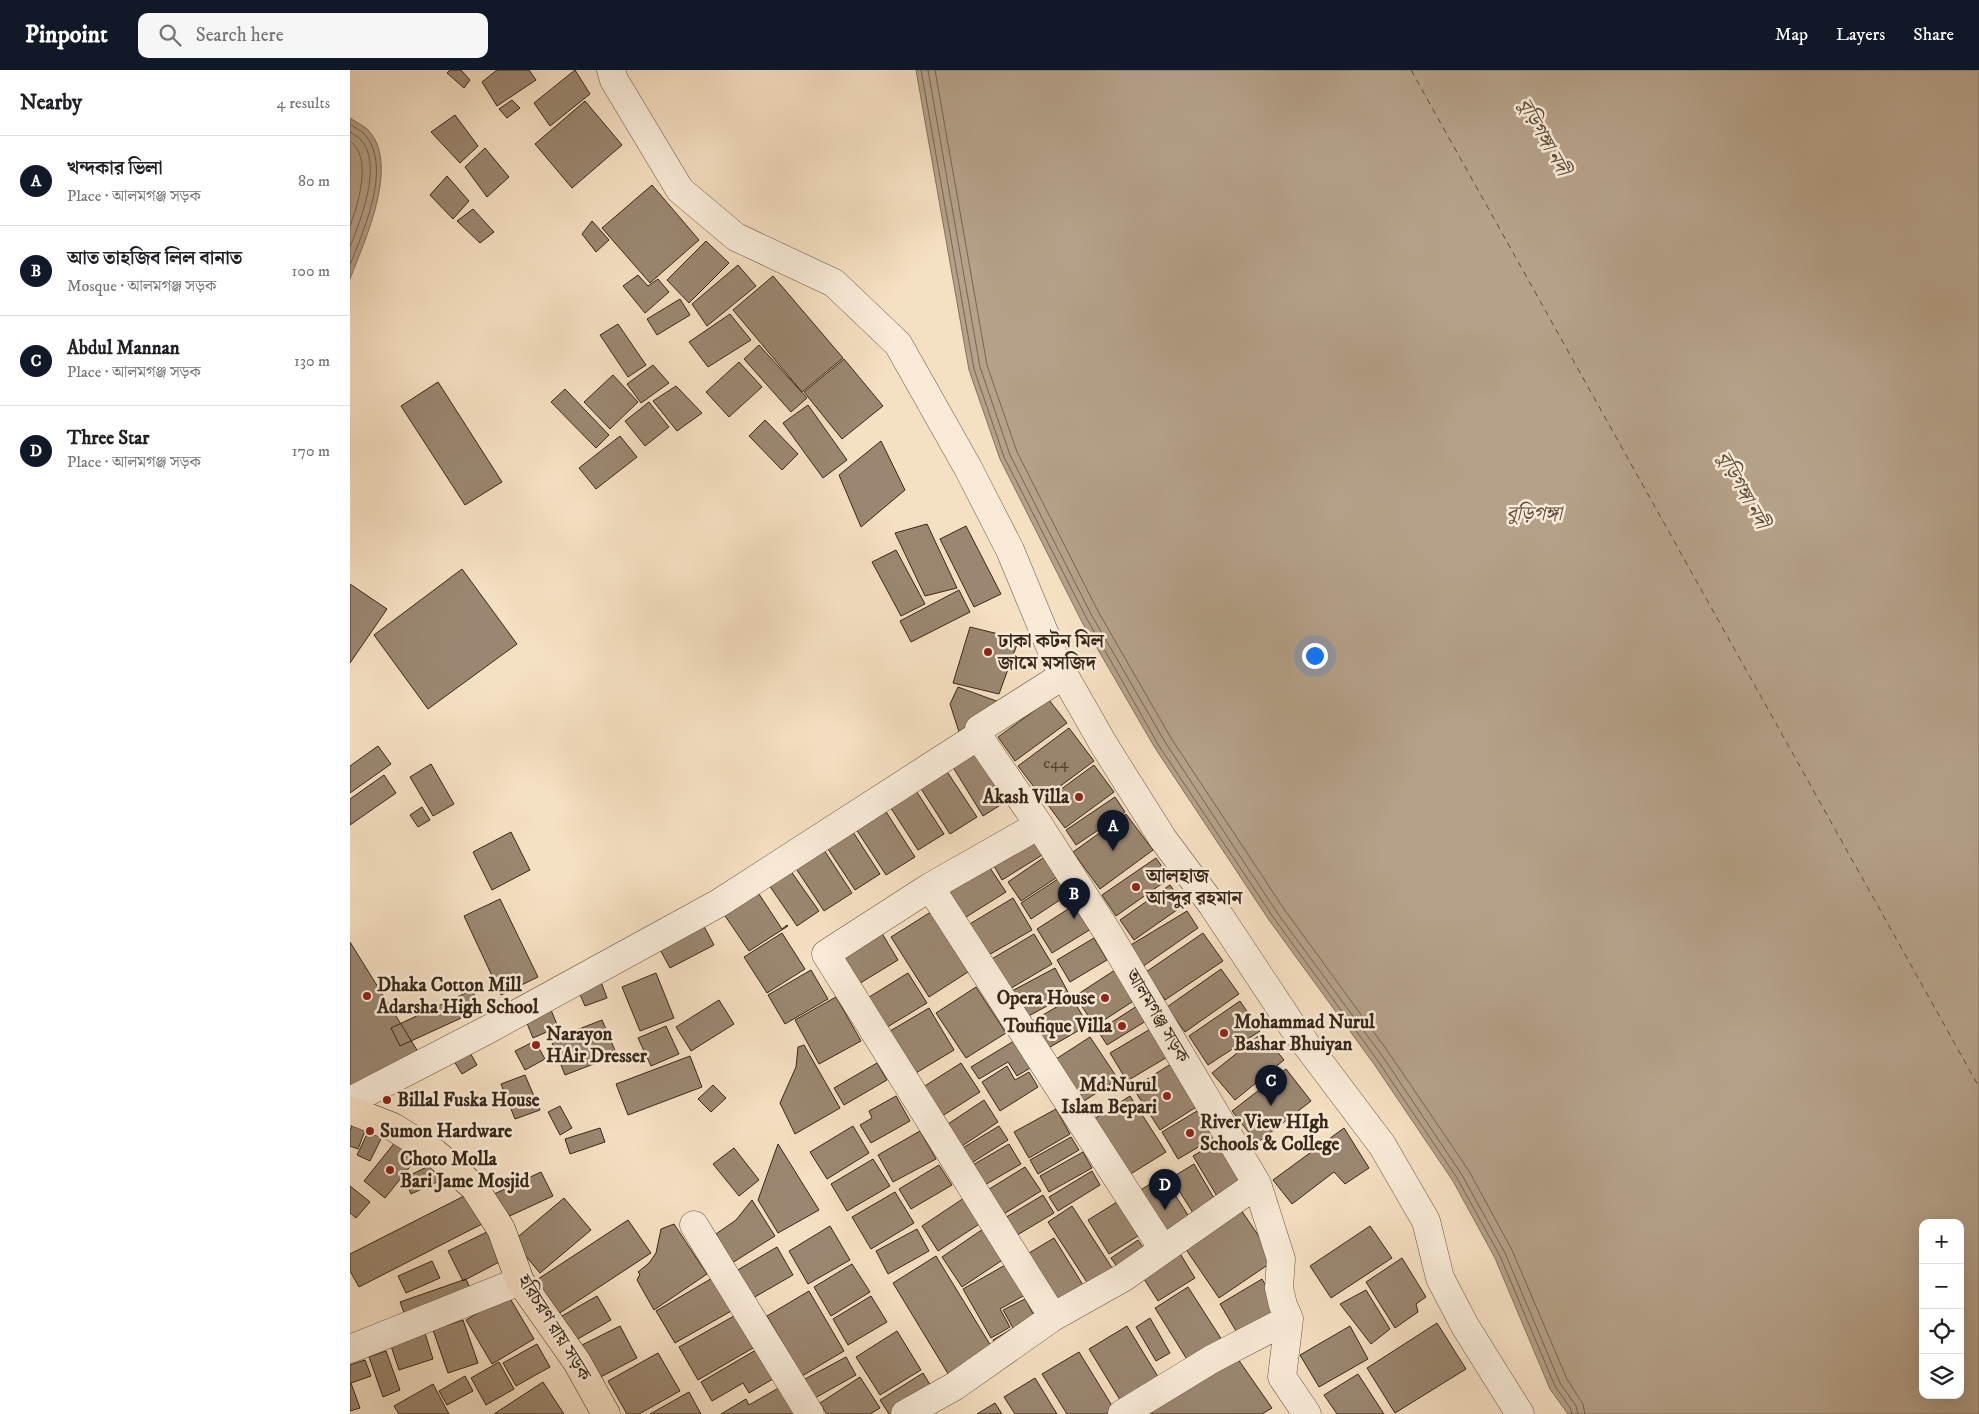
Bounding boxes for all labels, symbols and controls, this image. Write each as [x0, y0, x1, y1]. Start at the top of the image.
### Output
search box [138, 13, 488, 58]
text: Pinpoint [25, 20, 108, 50]
icon: search [156, 21, 184, 49]
text: Search here [196, 24, 284, 47]
text: Map [1775, 24, 1808, 46]
text: Layers [1836, 24, 1885, 46]
text: Share [1913, 24, 1954, 46]
text: Nearby [20, 90, 82, 116]
text: 4 results [277, 93, 330, 113]
water label: বুড়িগঙ্গা নদী [1512, 94, 1576, 182]
text: খন্দকার ভিলা [67, 157, 163, 180]
text: A [31, 171, 41, 191]
text: 80 m [298, 171, 330, 191]
text: Place · আলমগঞ্জ সড়ক [67, 186, 201, 206]
text: আত তাহজিব লিল বানাত [67, 247, 242, 270]
text: B [31, 261, 41, 281]
text: 100 m [292, 261, 330, 281]
text: Mosque · আলমগঞ্জ সড়ক [67, 276, 216, 296]
text: Abdul Mannan [67, 337, 180, 360]
text: C [31, 351, 41, 371]
text: 130 m [294, 351, 330, 371]
text: Place · আলমগঞ্জ সড়ক [67, 362, 201, 382]
text: Three Star [67, 427, 149, 450]
text: D [30, 441, 42, 461]
text: 170 m [292, 441, 330, 461]
water label: বুড়িগঙ্গা নদী [1711, 447, 1775, 535]
text: Place · আলমগঞ্জ সড়ক [67, 452, 201, 472]
water label: বুড়িগঙ্গা [1506, 501, 1565, 527]
place label: ঢাকা কটন মিল জামে মসজিদ [997, 629, 1105, 675]
your location [1302, 643, 1328, 669]
marker: ঢাকা কটন মিল জামে মসজিদ [982, 646, 994, 658]
house number: c44 [1043, 753, 1069, 773]
place label: Akash Villa [982, 786, 1070, 809]
marker: Akash Villa [1073, 791, 1085, 803]
pin: A [1097, 810, 1129, 851]
place label: আলহাজ আব্দুর রহমান [1145, 865, 1244, 910]
pin: B [1058, 878, 1090, 919]
marker: আলহাজ আব্দুর রহমান [1130, 881, 1142, 893]
street label: আলমগঞ্জ সড়ক [1120, 964, 1194, 1068]
place label: Dhaka Cotton Mill Adarsha High School [376, 974, 539, 1019]
place label: Opera House [997, 987, 1095, 1010]
marker: Dhaka Cotton Mill Adarsha High School [361, 990, 373, 1002]
marker: Opera House [1099, 992, 1111, 1004]
place label: Mohammad Nurul Bashar Bhuiyan [1234, 1011, 1375, 1056]
place label: Toufique Villa [1003, 1015, 1113, 1039]
marker: Toufique Villa [1116, 1020, 1128, 1032]
place label: Narayon HAir Dresser [546, 1023, 648, 1068]
marker: Mohammad Nurul Bashar Bhuiyan [1218, 1027, 1230, 1039]
marker: Narayon HAir Dresser [530, 1039, 542, 1051]
pin: C [1255, 1065, 1287, 1106]
place label: Md.Nurul Islam Bepari [1061, 1074, 1157, 1119]
place label: Billal Fuska House [397, 1089, 540, 1112]
marker: Md.Nurul Islam Bepari [1161, 1090, 1173, 1102]
marker: Billal Fuska House [381, 1094, 393, 1106]
place label: River View HIgh Schools & College [1200, 1111, 1340, 1156]
place label: Sumon Hardware [380, 1120, 512, 1143]
marker: Sumon Hardware [364, 1125, 376, 1137]
marker: River View HIgh Schools & College [1184, 1127, 1196, 1139]
place label: Choto Molla Bari Jame Mosjid [400, 1148, 530, 1194]
marker: Choto Molla Bari Jame Mosjid [384, 1164, 396, 1176]
pin: D [1149, 1169, 1181, 1210]
map controls [1919, 1219, 1964, 1399]
button: + [1919, 1219, 1964, 1264]
button: − [1919, 1264, 1964, 1309]
street label: হরিচরণ রায় সড়ক [512, 1269, 597, 1386]
button: locate [1919, 1309, 1964, 1354]
button: layers [1919, 1354, 1964, 1399]

